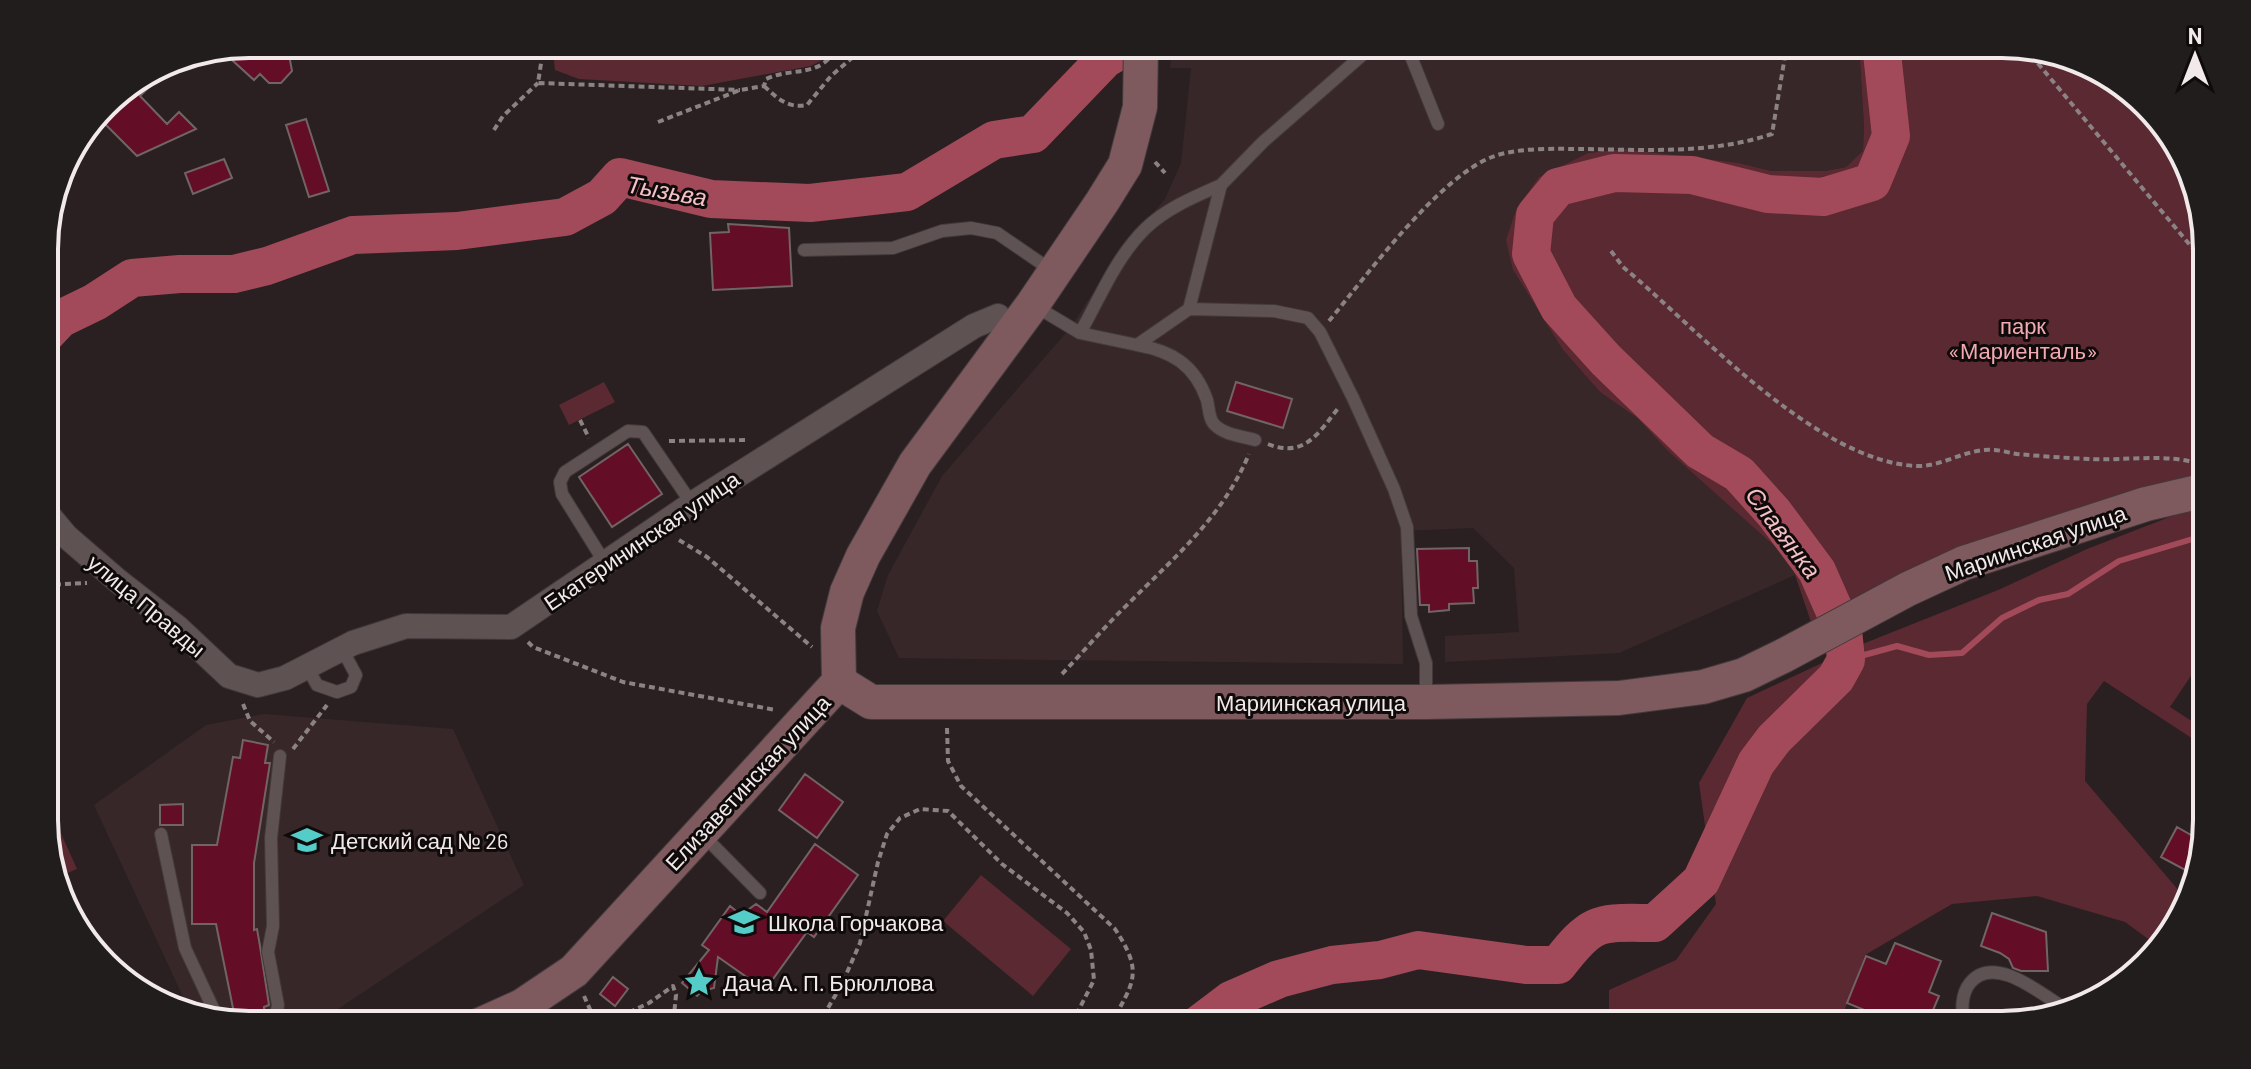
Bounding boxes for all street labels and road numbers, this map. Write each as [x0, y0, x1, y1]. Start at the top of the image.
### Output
street label: Екатерининская улица [538, 465, 745, 616]
street label: Мариинская улица [1941, 499, 2130, 586]
street label: улица Правды [82, 548, 211, 662]
street label: Елизаветинская улица [659, 689, 836, 876]
street label: Мариинская улица [1216, 689, 1407, 716]

